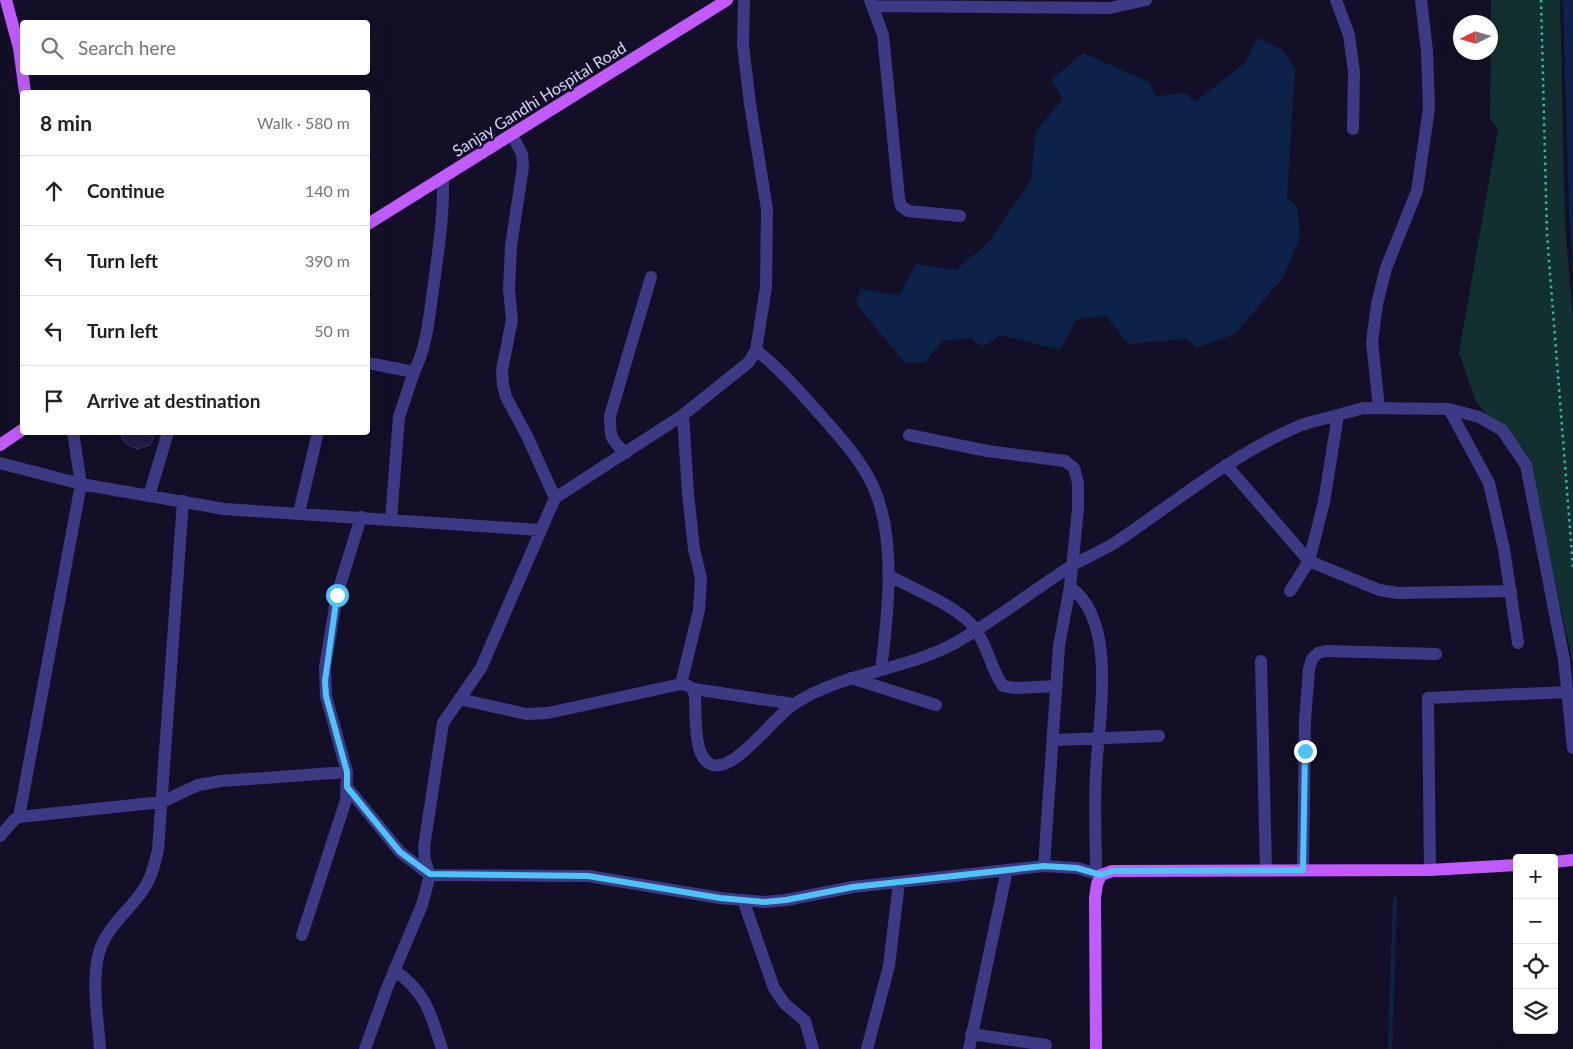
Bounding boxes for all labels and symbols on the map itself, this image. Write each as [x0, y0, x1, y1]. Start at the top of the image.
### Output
north arrow [1453, 15, 1498, 60]
street label: Sanjay Gandhi Hospital Road [448, 37, 629, 160]
route start [326, 584, 349, 607]
route end [1294, 740, 1317, 763]

